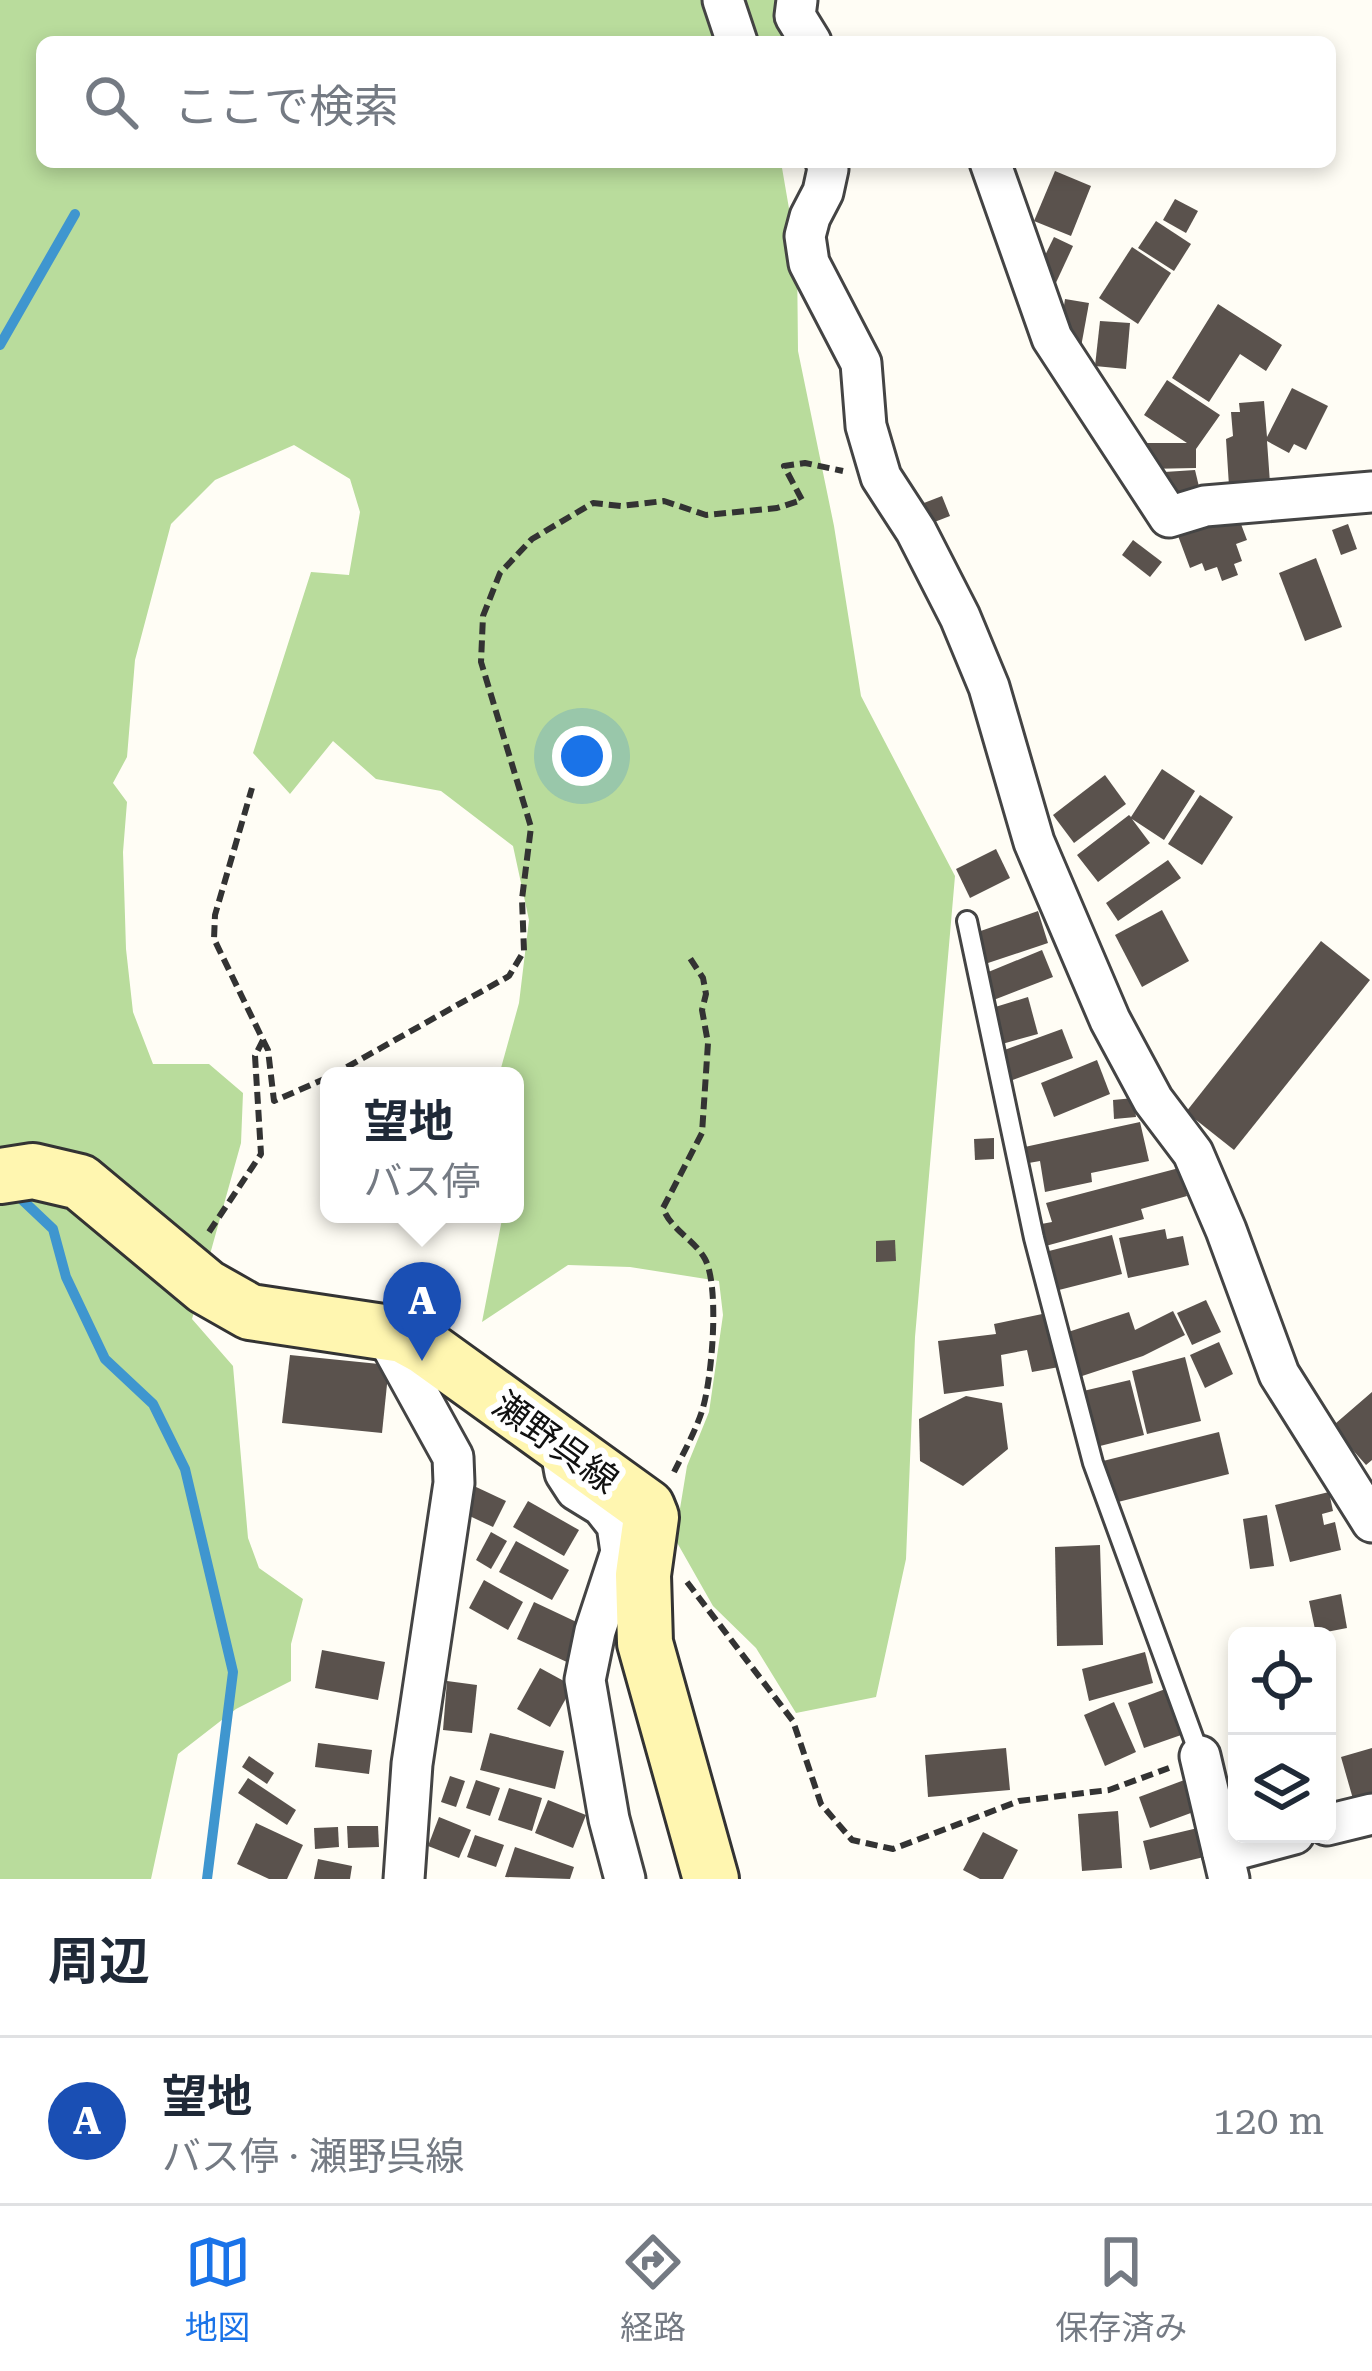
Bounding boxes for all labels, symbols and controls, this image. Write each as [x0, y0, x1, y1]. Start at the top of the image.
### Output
search box [36, 36, 1336, 168]
icon: search [78, 69, 144, 135]
text: ここで検索 [174, 80, 399, 133]
your location [552, 726, 612, 786]
popup [320, 1067, 524, 1223]
text: 望地 [363, 1095, 454, 1148]
text: バス停 [363, 1159, 481, 1205]
pin: A [383, 1262, 461, 1361]
street label: 瀬野呉線 [485, 1383, 626, 1502]
map controls [1228, 1627, 1336, 1843]
button: locate [1228, 1627, 1336, 1735]
button: layers [1228, 1735, 1336, 1843]
text: 周辺 [48, 1932, 150, 1991]
text: 望地 [162, 2070, 252, 2123]
text: A [73, 2098, 101, 2144]
text: 120 m [1213, 2098, 1324, 2144]
text: バス停 · 瀬野呉線 [162, 2134, 465, 2180]
tab: 地図 [185, 2229, 251, 2349]
tab: 経路 [620, 2229, 686, 2349]
tab: 保存済み [1055, 2229, 1187, 2349]

